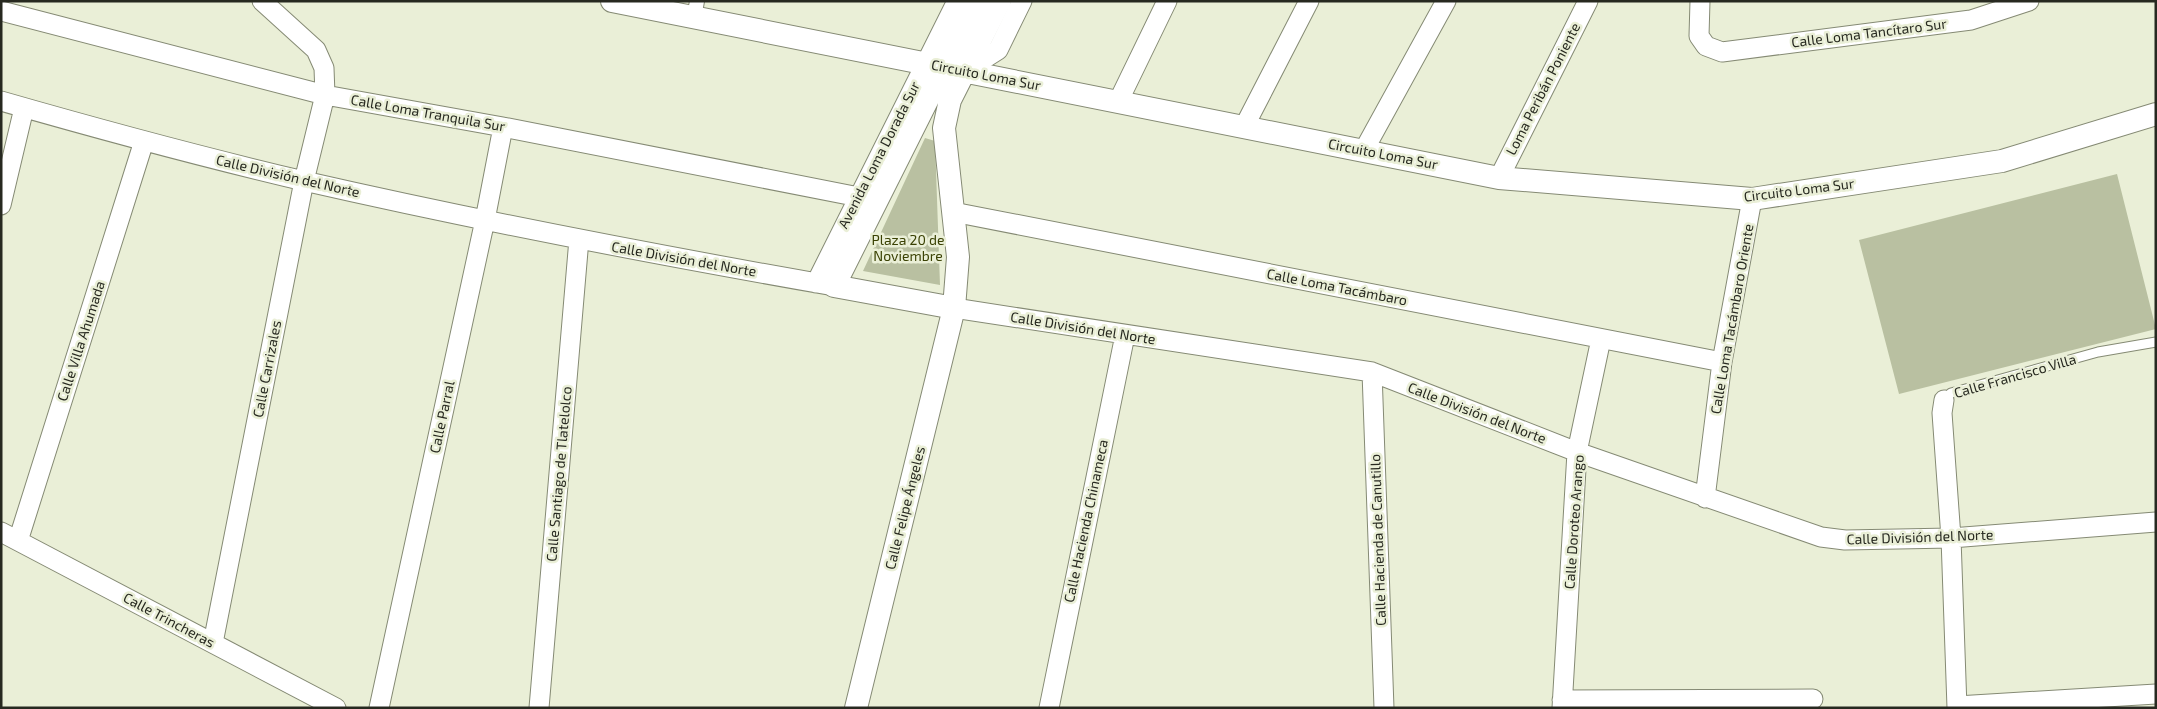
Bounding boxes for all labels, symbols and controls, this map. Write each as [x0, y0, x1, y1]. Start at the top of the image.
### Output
street label: Calle Loma Tancítaro Sur [1790, 14, 1948, 50]
street label: Loma Peribán Poniente [1502, 20, 1583, 158]
street label: Circuito Loma Sur [930, 56, 1043, 94]
street label: Avenida Loma Dorada Sur [834, 78, 923, 231]
street label: Calle Loma Tranquila Sur [349, 91, 507, 135]
street label: Circuito Loma Sur [1327, 135, 1440, 173]
street label: Calle División del Norte [215, 151, 362, 200]
street label: Circuito Loma Sur [1743, 174, 1856, 205]
street label: Calle Loma Tacámbaro Oriente [1706, 222, 1757, 415]
park label: Plaza 20 de Noviembre [871, 231, 945, 264]
street label: Calle División del Norte [610, 237, 758, 280]
street label: Calle Loma Tacámbaro [1265, 265, 1409, 308]
street label: Calle Villa Ahumada [53, 279, 108, 403]
street label: Calle División del Norte [1009, 308, 1157, 347]
street label: Calle Carrizales [249, 319, 284, 419]
street label: Calle Francisco Villa [1952, 350, 2078, 401]
street label: Calle Parral [426, 378, 458, 455]
street label: Calle División del Norte [1406, 378, 1549, 447]
street label: Calle Santiago de Tlatelolco [542, 386, 575, 562]
street label: Calle Hacienda Chinameca [1060, 438, 1111, 604]
street label: Calle Felipe Ángeles [881, 444, 928, 571]
street label: Calle Hacienda de Canutillo [1366, 454, 1389, 626]
street label: Calle Doroteo Arango [1560, 454, 1587, 590]
street label: Calle División del Norte [1846, 525, 1994, 548]
street label: Calle Trincheras [121, 588, 218, 651]

